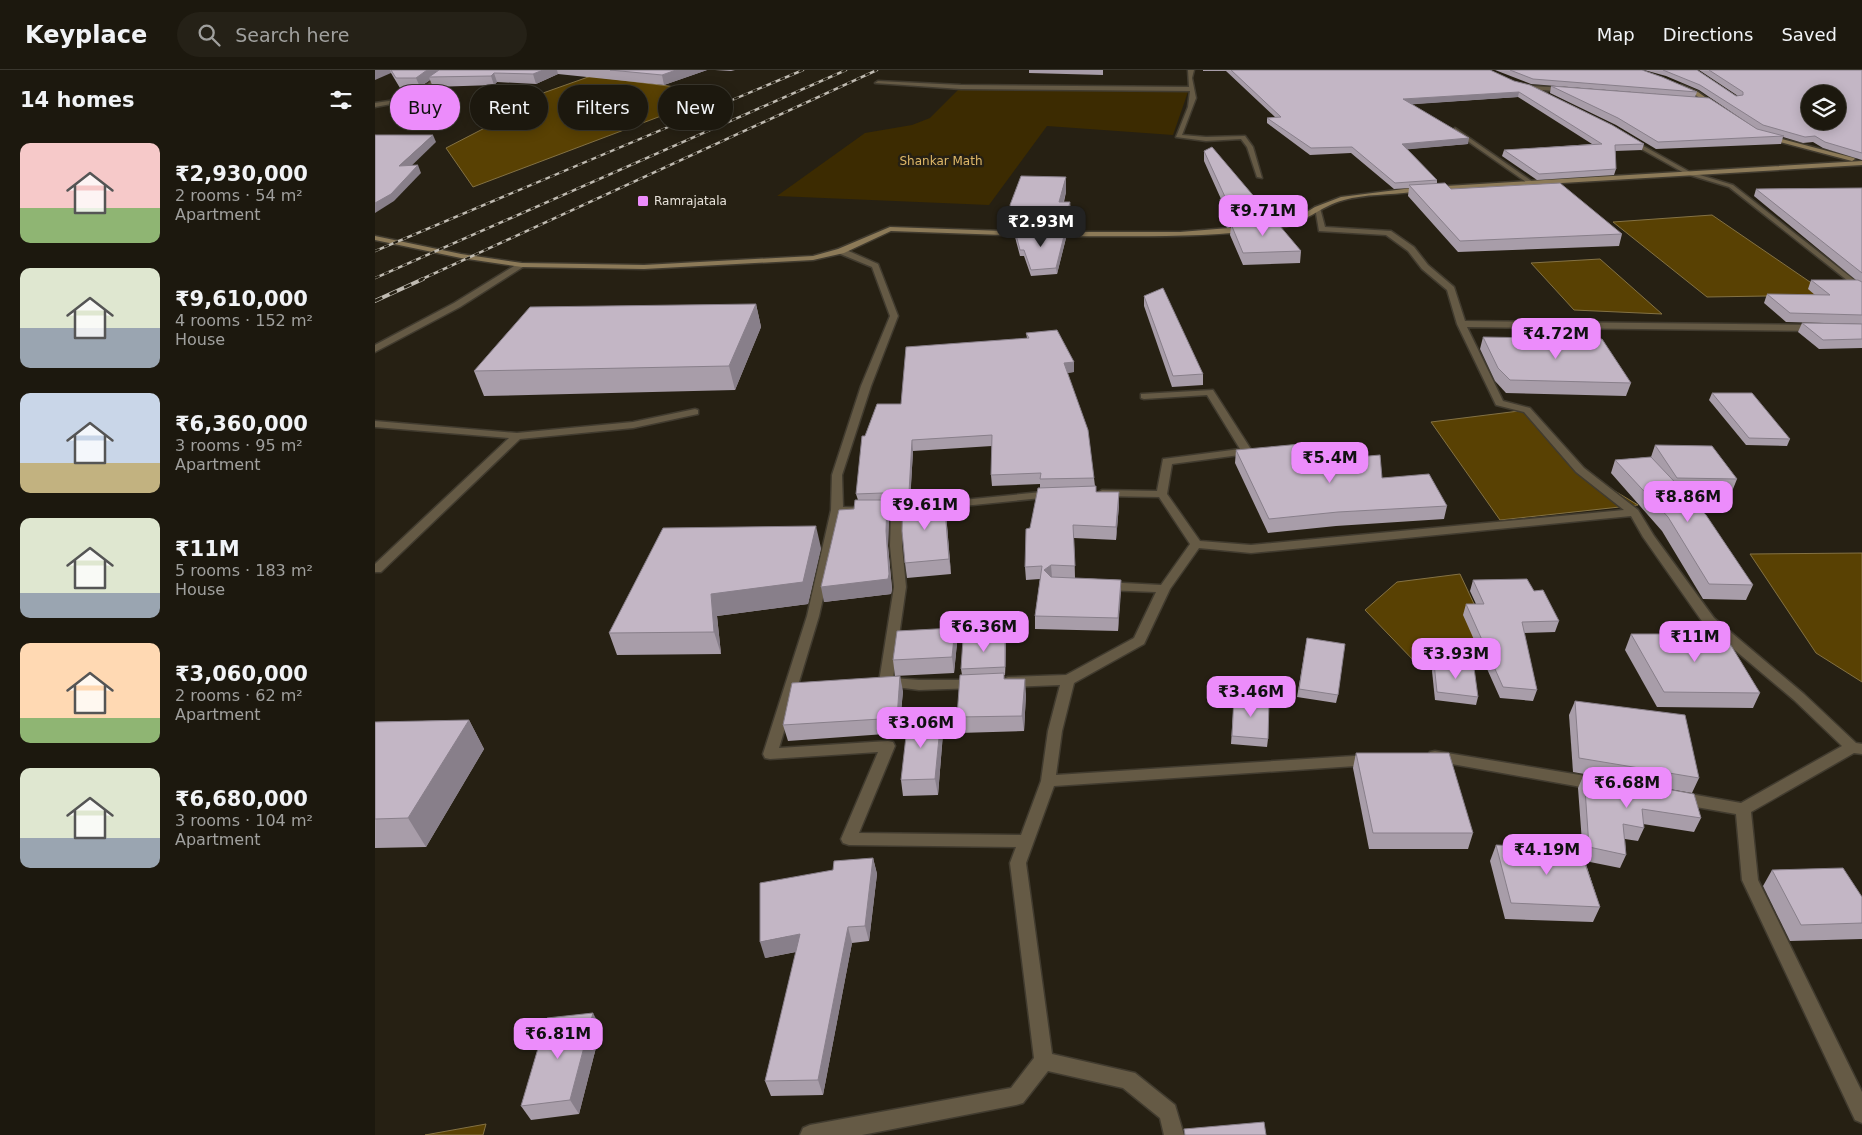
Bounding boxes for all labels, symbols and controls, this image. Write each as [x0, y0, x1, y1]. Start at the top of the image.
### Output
search box [177, 12, 527, 57]
text: Keyplace [25, 21, 147, 49]
icon: search [195, 21, 223, 49]
text: Search here [235, 24, 349, 46]
text: Map [1597, 24, 1635, 45]
text: Directions [1663, 24, 1753, 45]
text: Saved [1781, 24, 1837, 45]
chip: Buy [390, 85, 460, 130]
chip: Rent [470, 85, 548, 130]
chip: Filters [558, 85, 648, 130]
chip: New [658, 85, 733, 130]
map controls [1801, 85, 1846, 130]
button: layers [1801, 85, 1846, 130]
icon: filters [327, 86, 355, 114]
text: 14 homes [20, 88, 135, 112]
park label: Shankar Math [899, 154, 983, 168]
text: ₹2,930,000 [175, 162, 308, 186]
icon: home [60, 163, 120, 223]
text: 2 rooms · 54 m² [175, 186, 303, 205]
marker: Ramrajatala [636, 194, 650, 208]
place label: Ramrajatala [654, 194, 727, 208]
pin: ₹9.71M [1222, 194, 1304, 237]
text: ₹9.71M [1230, 201, 1296, 220]
text: Apartment [175, 205, 261, 224]
pin: ₹2.93M [1000, 206, 1082, 248]
text: ₹2.93M [1008, 212, 1074, 231]
text: ₹9,610,000 [175, 287, 308, 311]
icon: home [60, 288, 120, 348]
text: 4 rooms · 152 m² [175, 311, 313, 330]
pin: ₹4.72M [1515, 318, 1597, 360]
text: ₹4.72M [1523, 324, 1589, 343]
text: House [175, 330, 225, 349]
text: ₹6,360,000 [175, 412, 308, 436]
icon: home [60, 413, 120, 473]
text: 3 rooms · 95 m² [175, 436, 303, 455]
pin: ₹5.4M [1295, 442, 1365, 484]
text: ₹5.4M [1302, 448, 1358, 467]
text: Apartment [175, 455, 261, 474]
pin: ₹8.86M [1647, 480, 1729, 523]
text: ₹8.86M [1655, 487, 1721, 506]
pin: ₹9.61M [884, 488, 966, 531]
text: ₹9.61M [892, 495, 958, 514]
text: ₹11M [175, 537, 240, 561]
icon: home [60, 538, 120, 598]
text: 5 rooms · 183 m² [175, 561, 313, 580]
text: House [175, 580, 225, 599]
pin: ₹6.36M [943, 610, 1025, 653]
text: ₹6.36M [951, 617, 1017, 636]
pin: ₹11M [1665, 620, 1725, 663]
text: ₹11M [1670, 627, 1720, 646]
pin: ₹3.93M [1415, 638, 1497, 680]
text: ₹3.93M [1423, 644, 1489, 663]
text: ₹3,060,000 [175, 662, 308, 686]
icon: home [60, 663, 120, 723]
pin: ₹3.46M [1210, 676, 1292, 718]
text: ₹3.46M [1218, 682, 1284, 701]
text: 2 rooms · 62 m² [175, 686, 303, 705]
text: Apartment [175, 705, 261, 724]
pin: ₹3.06M [880, 706, 962, 749]
text: ₹3.06M [888, 713, 954, 732]
pin: ₹6.68M [1586, 766, 1668, 809]
text: ₹6.68M [1594, 773, 1660, 792]
text: ₹6,680,000 [175, 787, 308, 811]
icon: home [60, 788, 120, 848]
text: 3 rooms · 104 m² [175, 811, 313, 830]
text: Apartment [175, 830, 261, 849]
pin: ₹4.19M [1506, 834, 1588, 876]
text: ₹4.19M [1514, 840, 1580, 859]
pin: ₹6.81M [517, 1018, 599, 1060]
text: ₹6.81M [525, 1024, 591, 1043]

